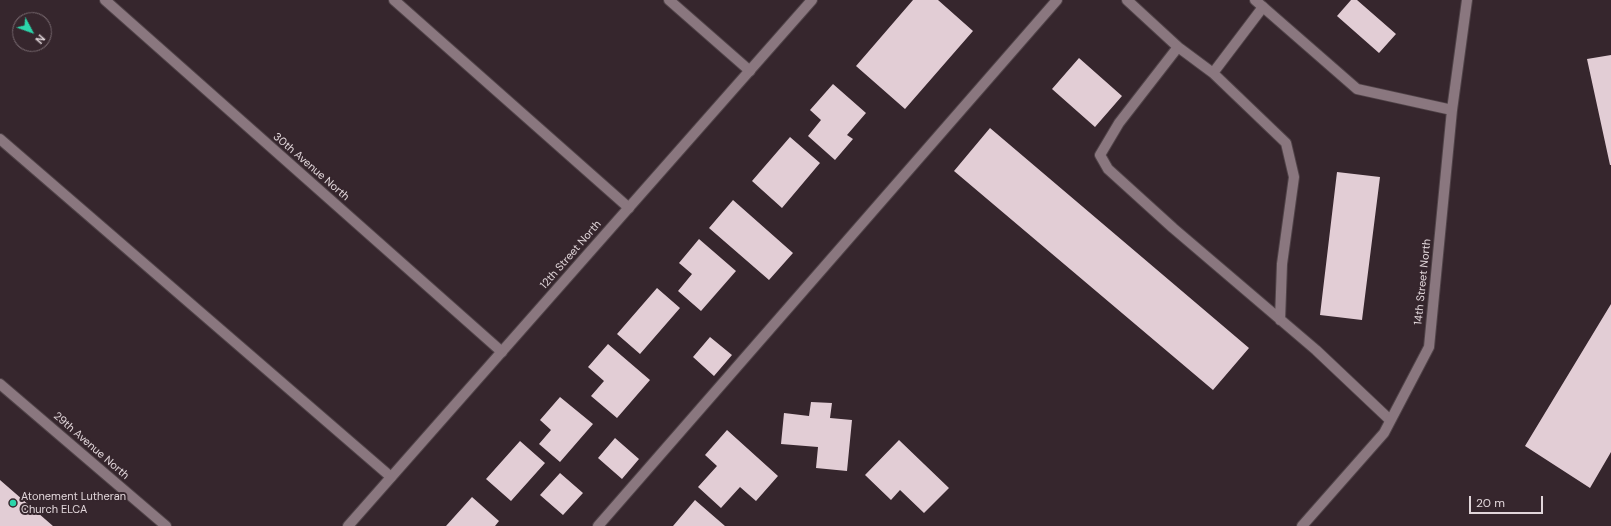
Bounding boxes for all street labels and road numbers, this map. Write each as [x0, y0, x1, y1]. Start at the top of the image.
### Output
street label: 30th Avenue North [270, 130, 352, 204]
street label: 12th Street North [538, 218, 604, 292]
street label: 14th Street North [1412, 238, 1434, 326]
street label: 29th Avenue North [51, 410, 131, 482]

